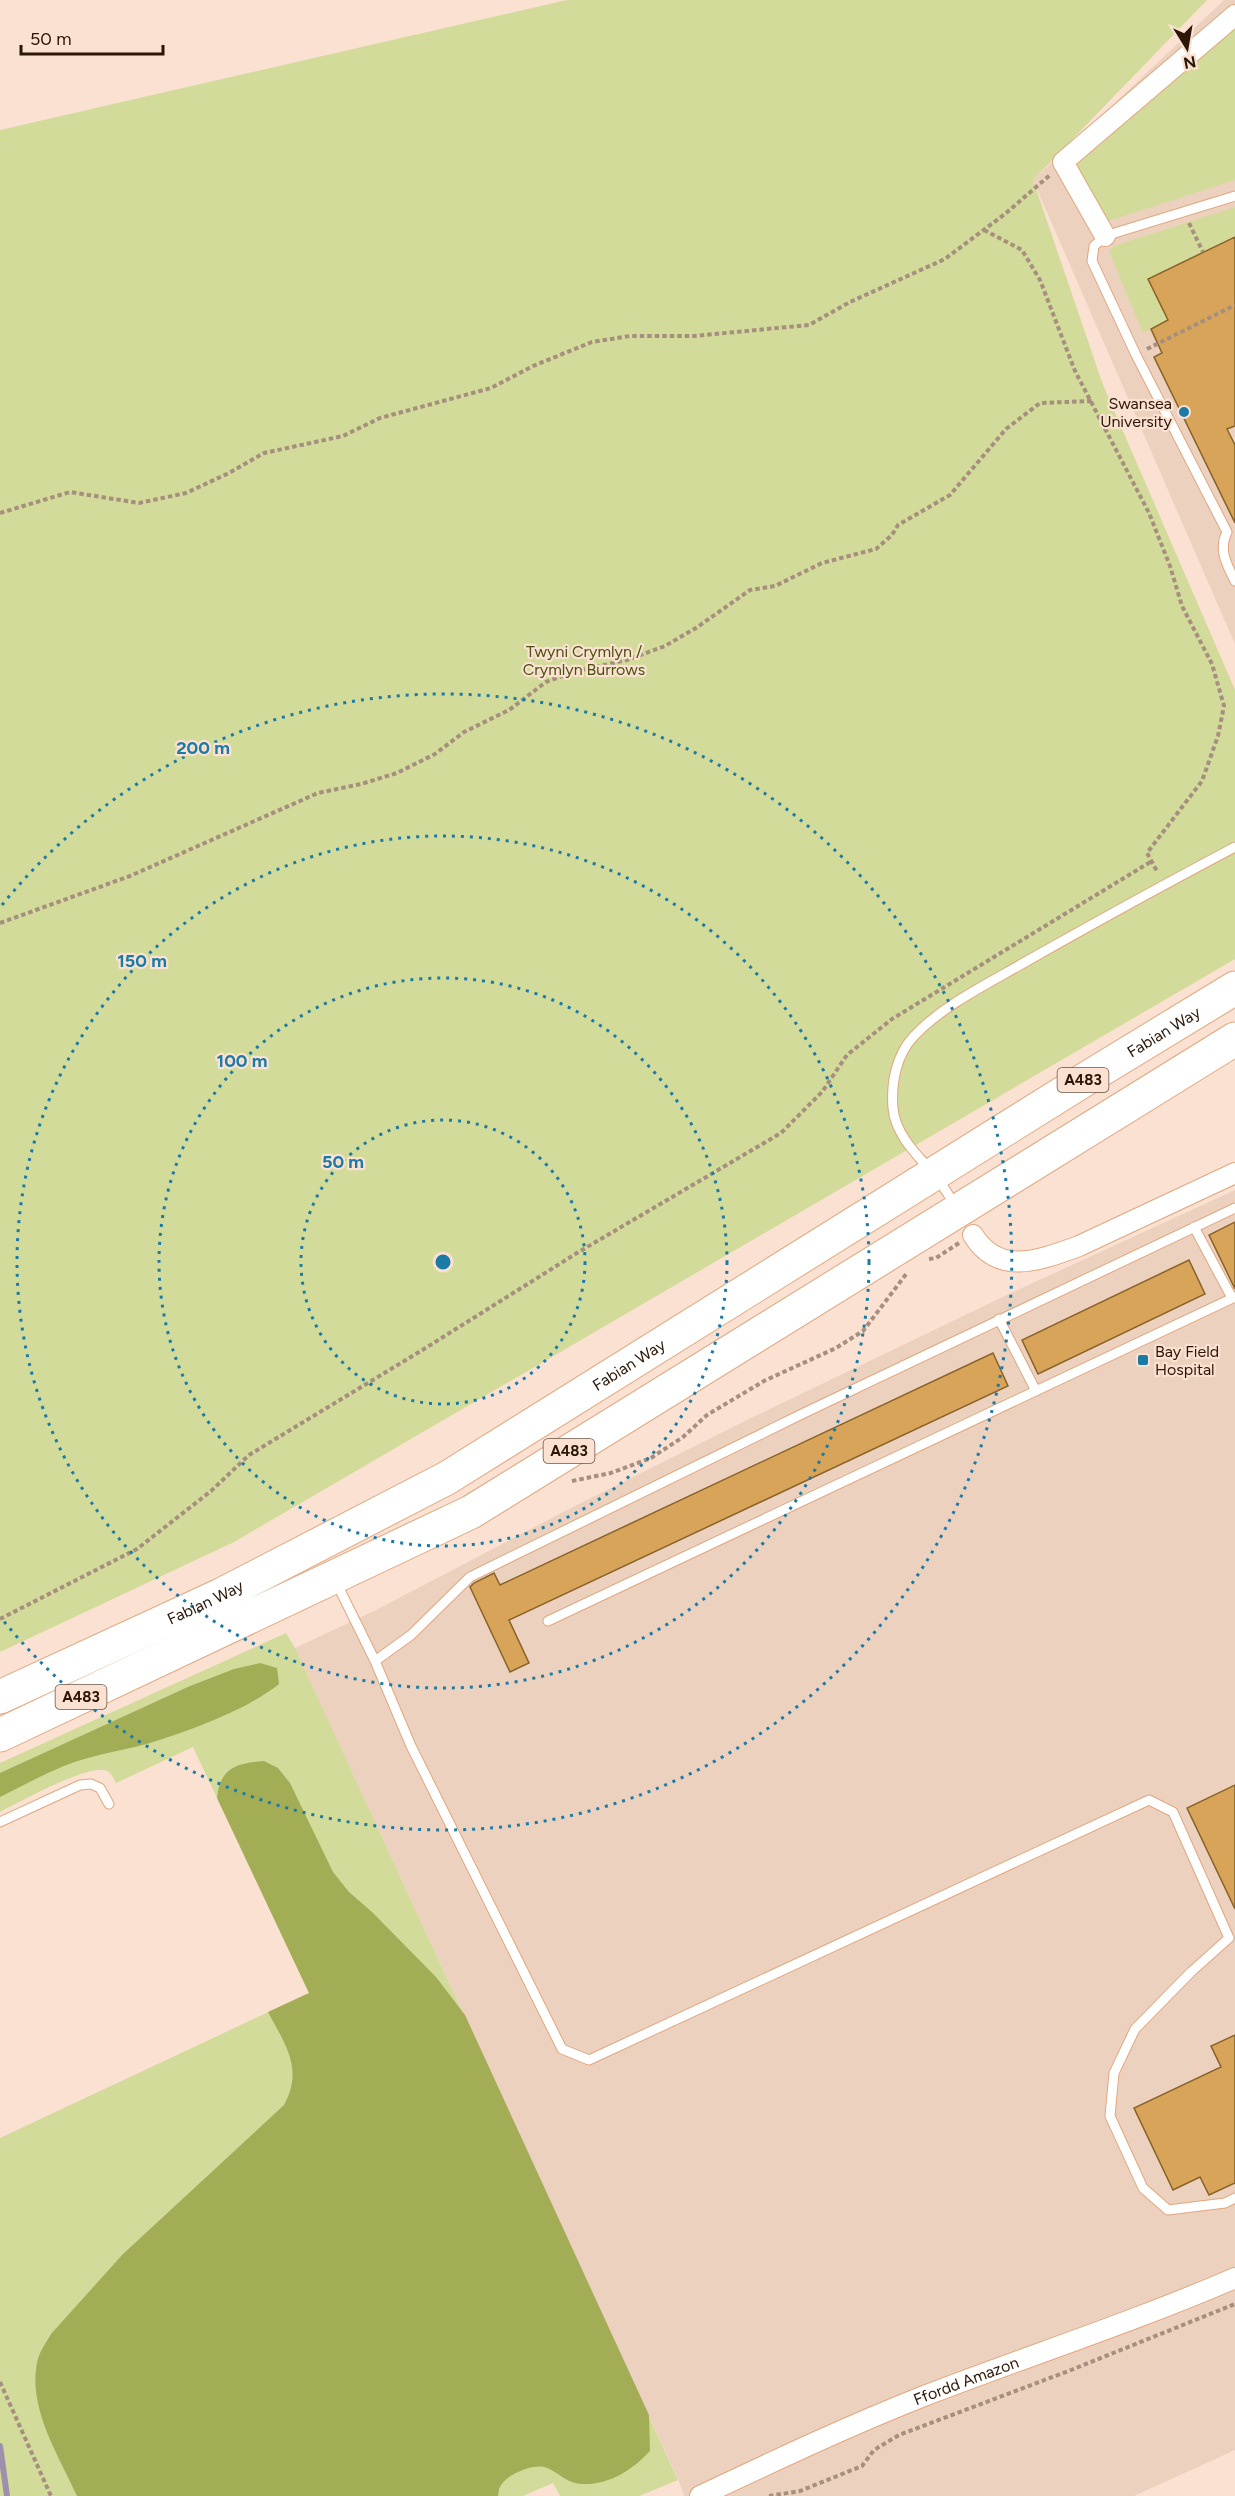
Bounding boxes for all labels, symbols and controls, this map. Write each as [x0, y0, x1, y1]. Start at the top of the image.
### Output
scale bar [21, 18, 164, 56]
north arrow [1157, 18, 1217, 78]
text: 50 m [30, 28, 72, 50]
text: N [1182, 52, 1198, 73]
place label: Swansea University [1100, 394, 1173, 431]
marker: Swansea University [1177, 405, 1191, 419]
park label: Twyni Crymlyn / Crymlyn Burrows [523, 642, 645, 679]
text: 200 m [176, 737, 230, 759]
text: 150 m [117, 950, 167, 972]
street label: Fabian Way [1124, 1002, 1204, 1062]
text: 100 m [217, 1050, 267, 1072]
road number: A483 [1058, 1068, 1108, 1092]
text: 50 m [322, 1151, 364, 1173]
centre of rings [433, 1252, 453, 1272]
street label: Fabian Way [589, 1335, 669, 1395]
place label: Bay Field Hospital [1155, 1342, 1219, 1379]
marker: Bay Field Hospital [1136, 1353, 1150, 1367]
road number: A483 [544, 1439, 594, 1463]
street label: Fabian Way [164, 1576, 247, 1629]
road number: A483 [56, 1685, 106, 1709]
street label: Ffordd Amazon [911, 2353, 1021, 2409]

